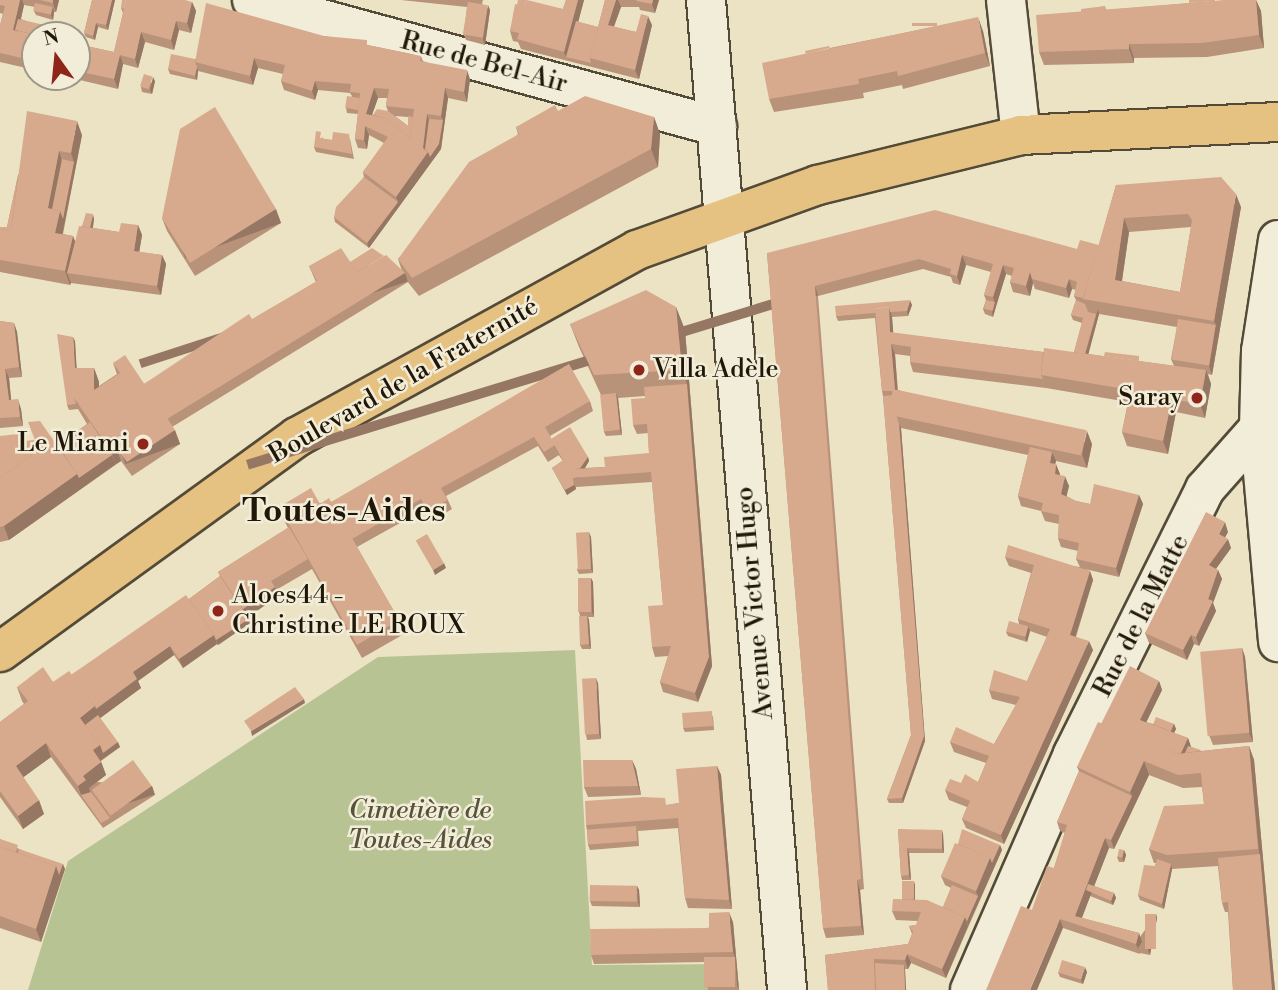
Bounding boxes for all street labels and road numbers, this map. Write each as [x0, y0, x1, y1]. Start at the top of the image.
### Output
street label: Rue de Bel-Air [397, 26, 571, 100]
street label: Boulevard de la Fraternité [264, 291, 544, 471]
street label: Avenue Victor Hugo [729, 485, 781, 721]
street label: Rue de la Matte [1088, 530, 1196, 702]

